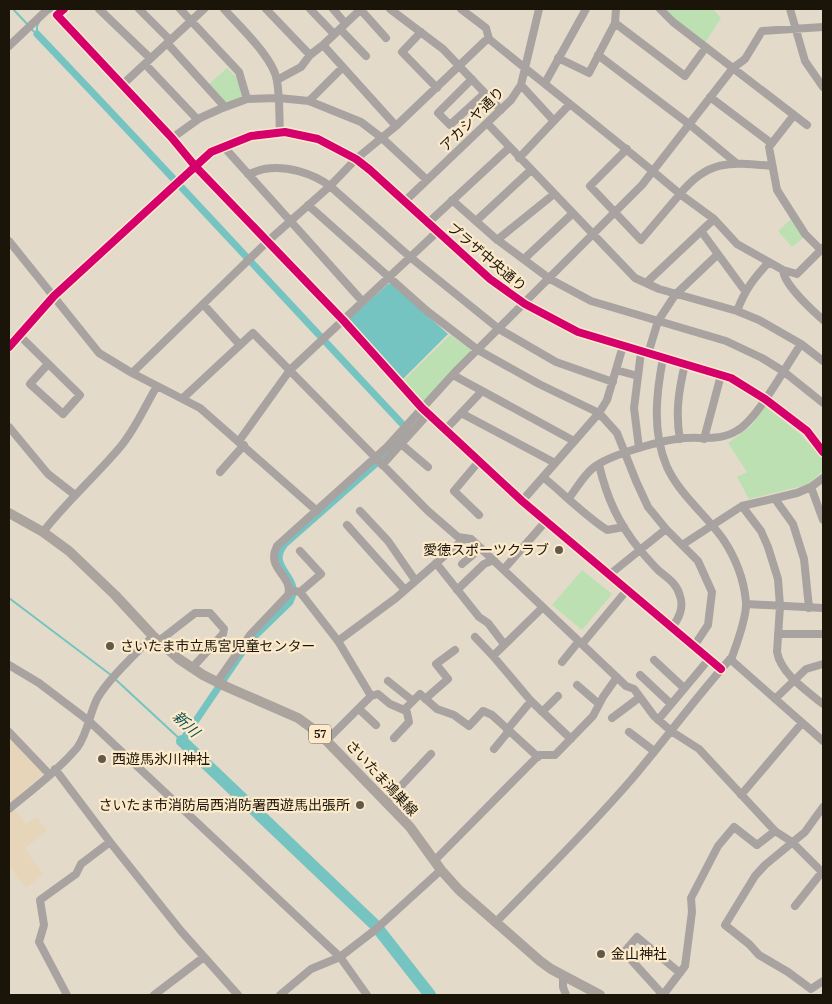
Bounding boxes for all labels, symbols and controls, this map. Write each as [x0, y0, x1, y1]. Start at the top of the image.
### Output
street label: アカシヤ通り [436, 83, 508, 155]
street label: プラザ中央通り [444, 219, 530, 295]
place label: 愛徳スポーツクラブ [423, 541, 549, 559]
marker: 愛徳スポーツクラブ [553, 544, 565, 556]
place label: さいたま市立馬宮児童センター [120, 637, 316, 655]
marker: さいたま市立馬宮児童センター [104, 640, 116, 652]
water label: 新川 [169, 706, 205, 742]
road number: 57 [309, 724, 331, 744]
street label: さいたま鴻巣線 [342, 736, 422, 820]
place label: 西遊馬氷川神社 [112, 750, 210, 768]
marker: 西遊馬氷川神社 [96, 753, 108, 765]
place label: さいたま市消防局西消防署西遊馬出張所 [98, 796, 350, 814]
marker: さいたま市消防局西消防署西遊馬出張所 [354, 799, 366, 811]
place label: 金山神社 [611, 945, 667, 963]
marker: 金山神社 [595, 948, 607, 960]

